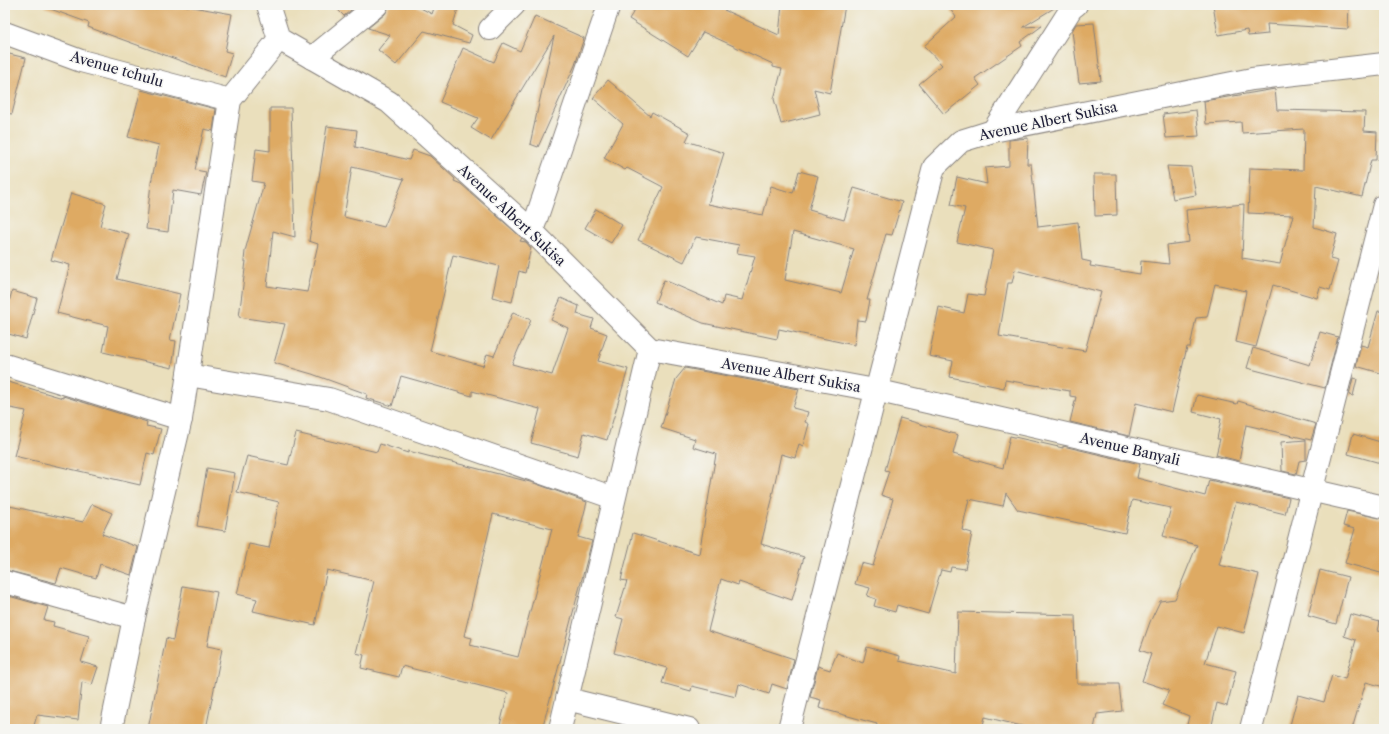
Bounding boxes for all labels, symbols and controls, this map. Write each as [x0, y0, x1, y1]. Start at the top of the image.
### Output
street label: Avenue tchulu [67, 47, 166, 91]
street label: Avenue Albert Sukisa [976, 97, 1120, 145]
street label: Avenue Albert Sukisa [454, 160, 570, 270]
street label: Avenue Albert Sukisa [719, 354, 863, 396]
street label: Avenue Banyali [1077, 428, 1182, 469]

